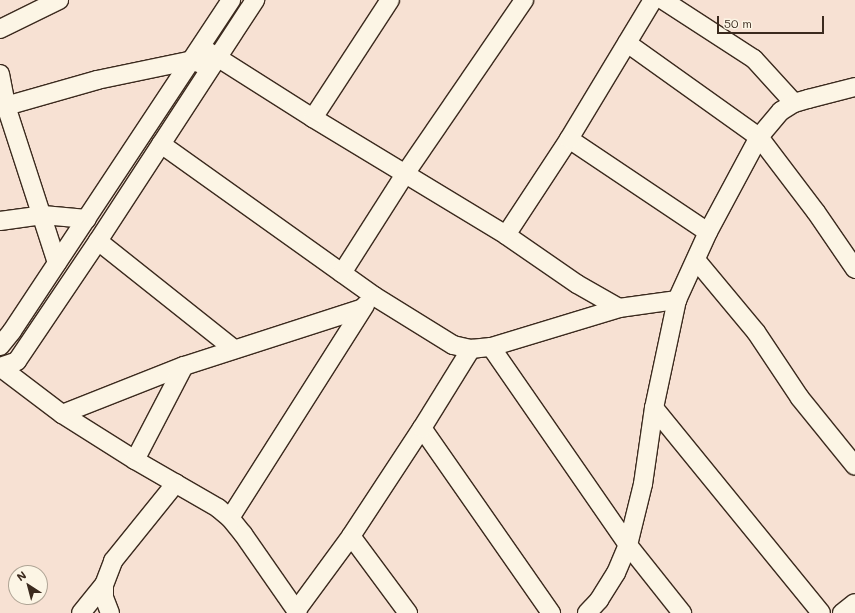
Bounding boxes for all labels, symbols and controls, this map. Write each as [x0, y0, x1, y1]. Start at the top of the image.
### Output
scale bar [719, 8, 826, 34]
text: 50 m [724, 15, 752, 31]
north arrow [8, 565, 48, 605]
text: N [13, 567, 29, 584]

